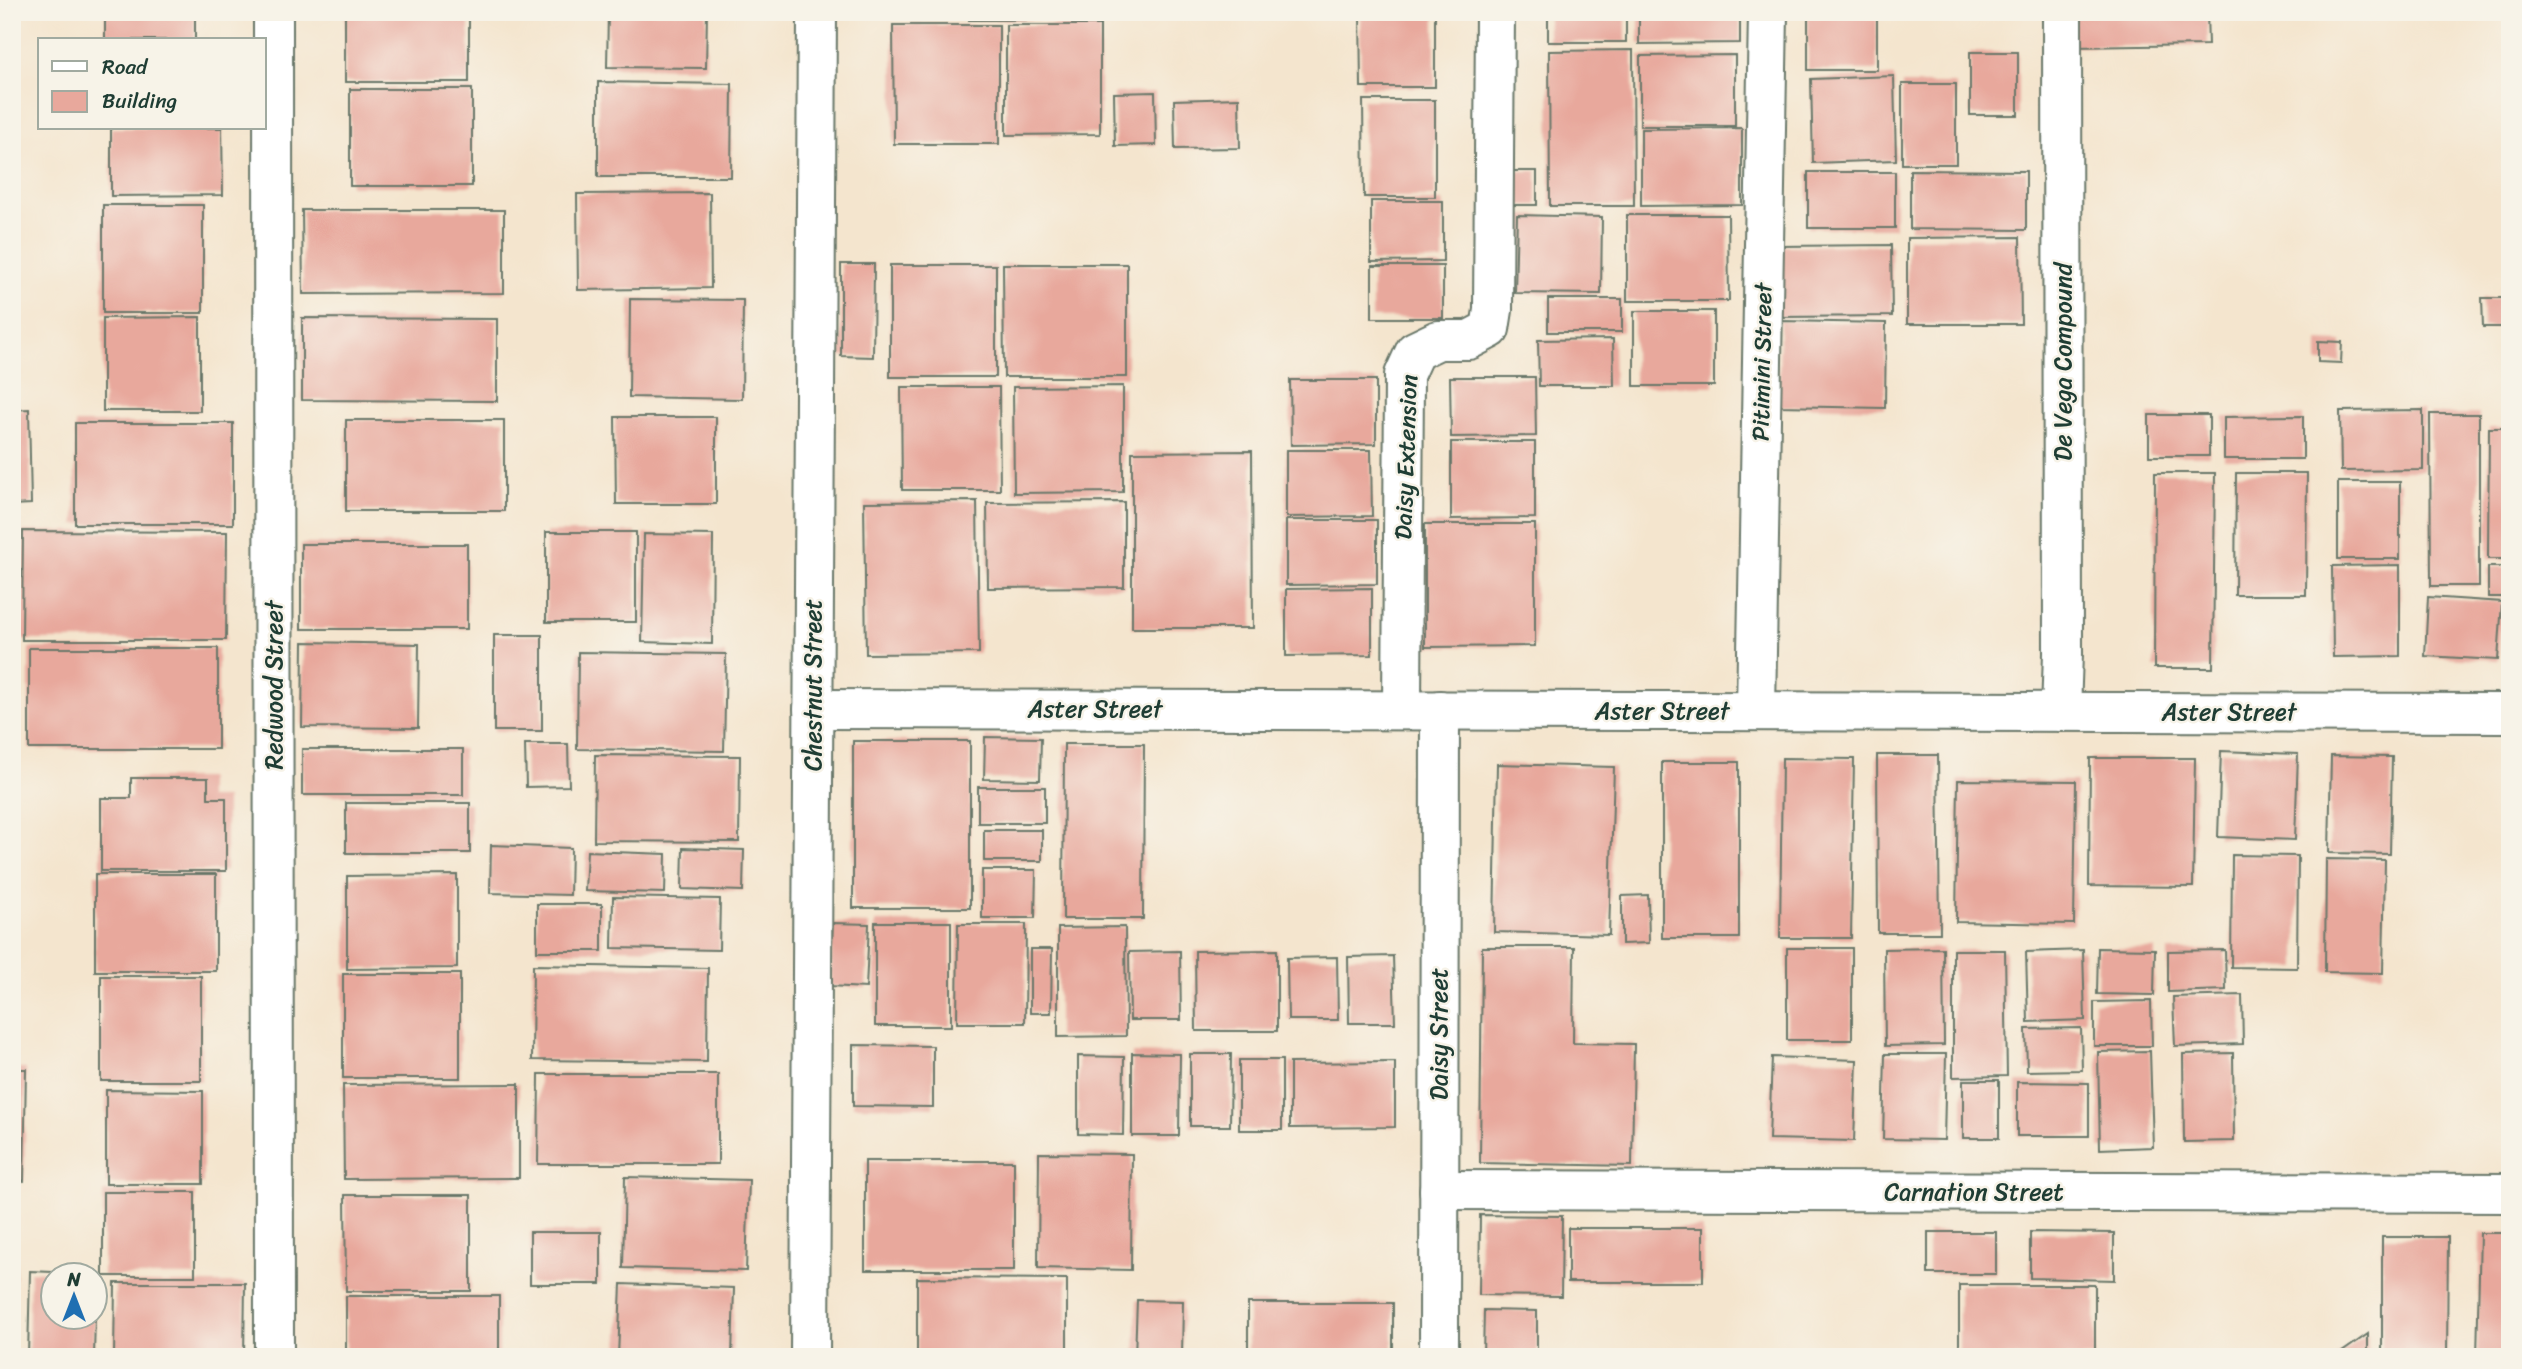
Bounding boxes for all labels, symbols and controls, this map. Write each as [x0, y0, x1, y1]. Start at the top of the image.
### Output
legend [38, 38, 266, 130]
text: Road [102, 48, 149, 86]
text: Building [102, 82, 178, 120]
street label: De Vega Compound [2042, 262, 2084, 461]
street label: Pitimini Street [1740, 281, 1784, 441]
street label: Daisy Extension [1382, 374, 1430, 540]
street label: Redwood Street [253, 599, 295, 769]
street label: Chestnut Street [792, 599, 834, 771]
street label: Aster Street [1027, 688, 1164, 730]
street label: Aster Street [1594, 690, 1731, 732]
street label: Aster Street [2161, 691, 2298, 733]
street label: Daisy Street [1418, 968, 1460, 1100]
street label: Carnation Street [1884, 1171, 2064, 1213]
north arrow [38, 1260, 108, 1330]
text: N [66, 1263, 81, 1296]

